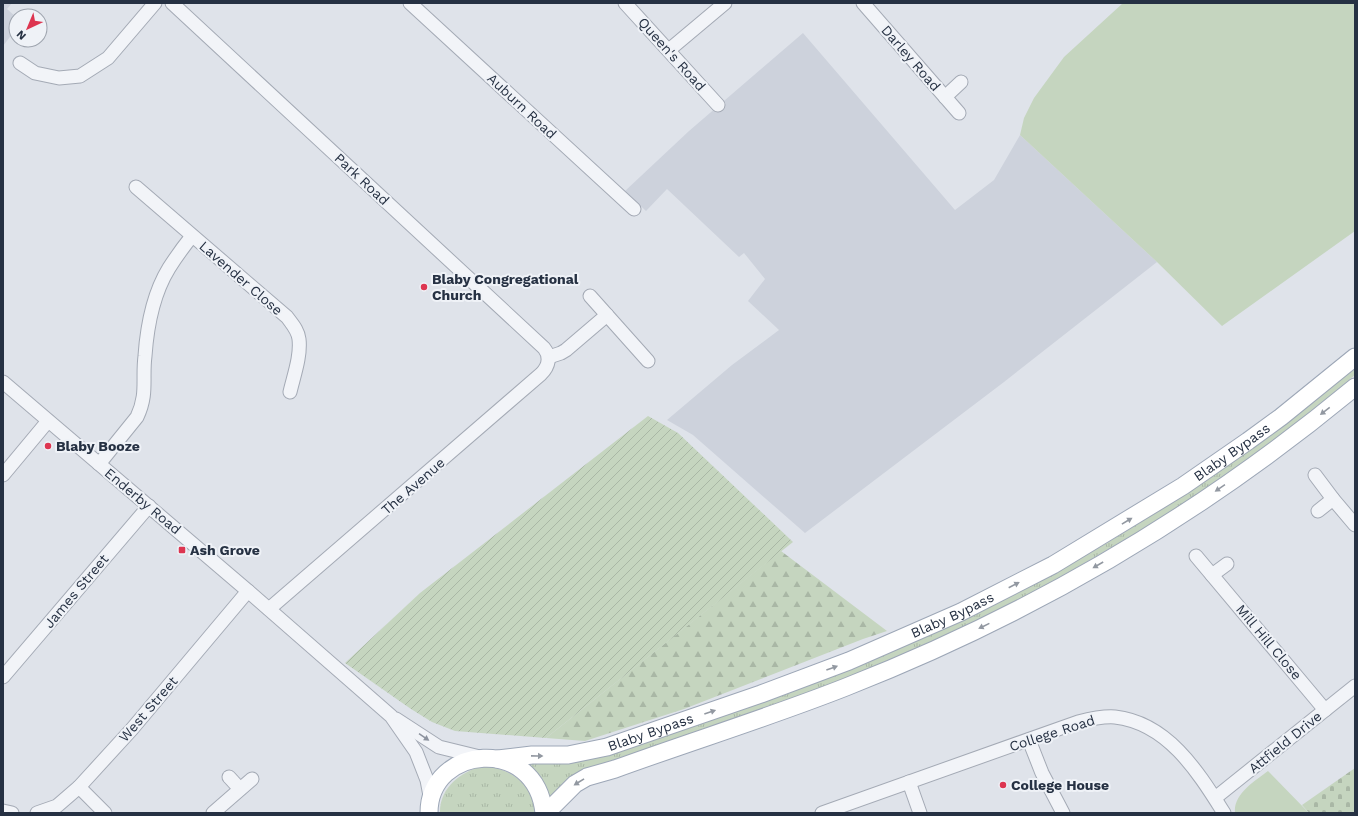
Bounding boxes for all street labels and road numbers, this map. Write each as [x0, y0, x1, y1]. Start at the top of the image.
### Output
street label: Queen's Road [635, 14, 709, 94]
street label: Darley Road [878, 22, 944, 94]
street label: Auburn Road [484, 70, 560, 142]
street label: Park Road [331, 150, 393, 208]
street label: Lavender Close [196, 238, 286, 318]
street label: Blaby Bypass [1191, 420, 1273, 484]
street label: The Avenue [378, 454, 448, 518]
street label: Enderby Road [102, 464, 184, 538]
street label: James Street [41, 551, 112, 631]
street label: Blaby Bypass [908, 589, 996, 641]
street label: Mill Hill Close [1233, 601, 1305, 683]
street label: West Street [115, 673, 181, 745]
street label: Attfield Drive [1245, 708, 1325, 776]
street label: Blaby Bypass [606, 710, 695, 754]
street label: College Road [1007, 712, 1097, 754]

